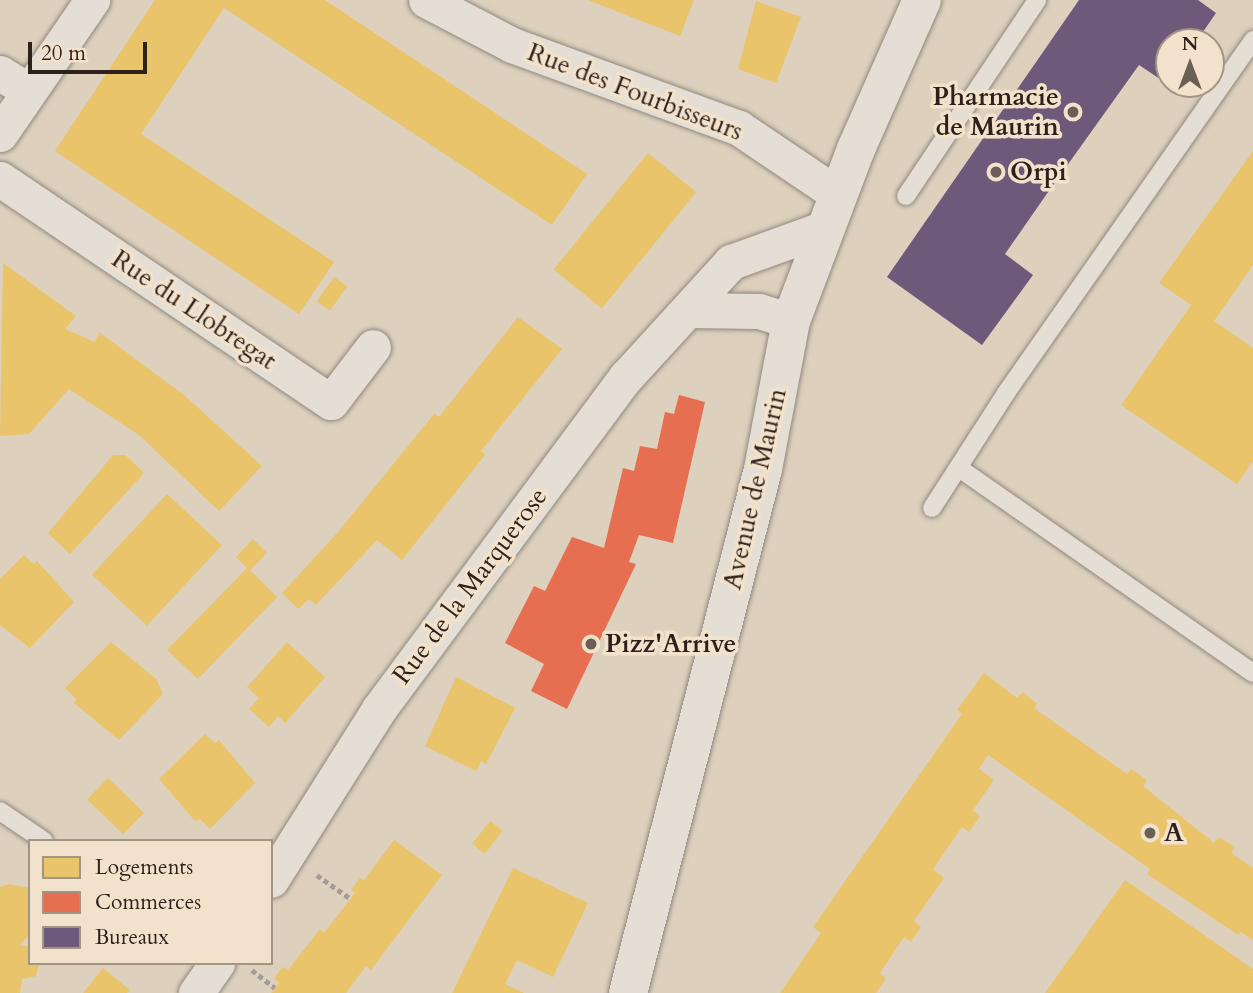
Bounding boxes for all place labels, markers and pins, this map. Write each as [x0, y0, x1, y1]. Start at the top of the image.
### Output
place label: Pharmacie de Maurin [932, 81, 1059, 142]
marker: Pharmacie de Maurin [1065, 104, 1081, 120]
place label: Orpi [1010, 156, 1067, 188]
marker: Orpi [988, 164, 1004, 180]
place label: Pizz'Arrive [605, 628, 736, 660]
marker: Pizz'Arrive [583, 636, 599, 652]
place label: A [1164, 817, 1184, 849]
marker: A [1142, 825, 1158, 841]

